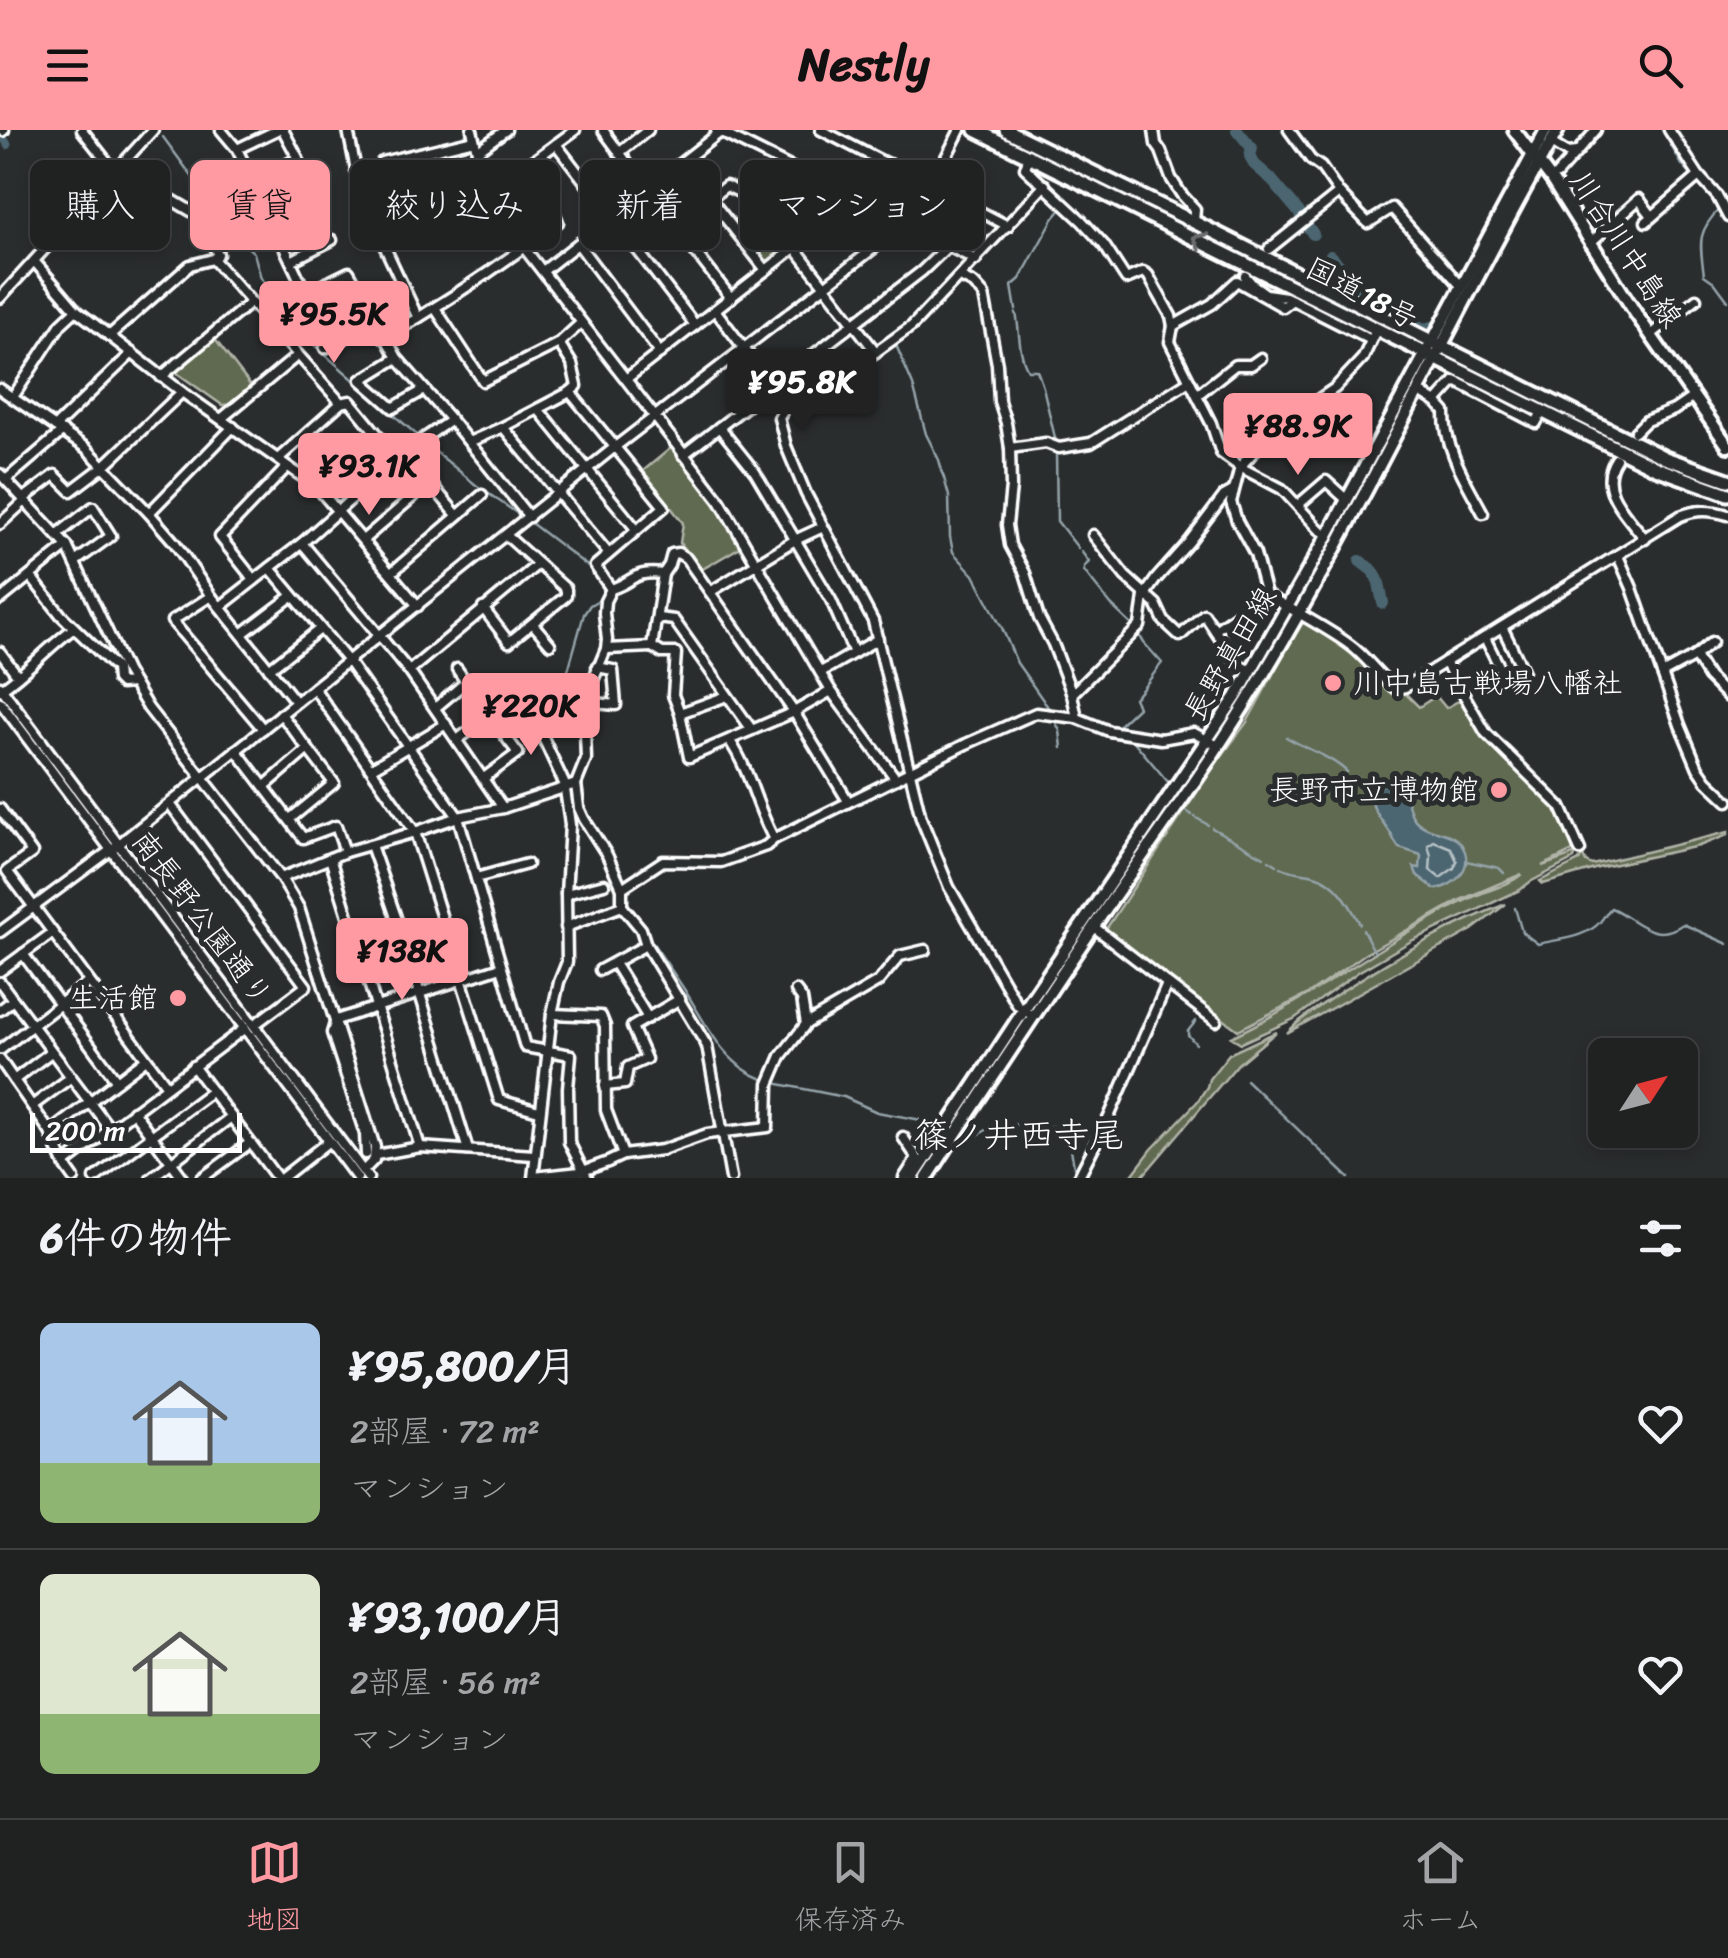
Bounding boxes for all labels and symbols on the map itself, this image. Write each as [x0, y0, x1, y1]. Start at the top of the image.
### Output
street label: 川合川中島線 [1554, 159, 1698, 339]
one-way arrow [1191, 233, 1209, 252]
street label: 国道18号 [1296, 241, 1428, 345]
pin: ¥95.5K [253, 281, 415, 366]
pin: ¥95.8K [721, 349, 883, 434]
pin: ¥88.9K [1217, 393, 1379, 478]
pin: ¥93.1K [288, 433, 450, 518]
street label: 長野真田線 [1168, 576, 1292, 732]
place label: 川中島古戦場八幡社 [1353, 656, 1623, 710]
marker: 川中島古戦場八幡社 [1322, 672, 1344, 694]
pin: ¥220K [461, 673, 601, 758]
place label: 長野市立博物館 [1269, 763, 1479, 817]
marker: 長野市立博物館 [1488, 779, 1510, 801]
street label: 南長野公園通り [117, 818, 287, 1018]
pin: ¥138K [332, 918, 472, 1003]
place label: 生活館 [68, 971, 158, 1025]
marker: 生活館 [167, 987, 189, 1009]
north arrow [1588, 1038, 1698, 1148]
district label: 篠ノ井西寺尾 [914, 1104, 1124, 1166]
scale bar [30, 1108, 242, 1153]

